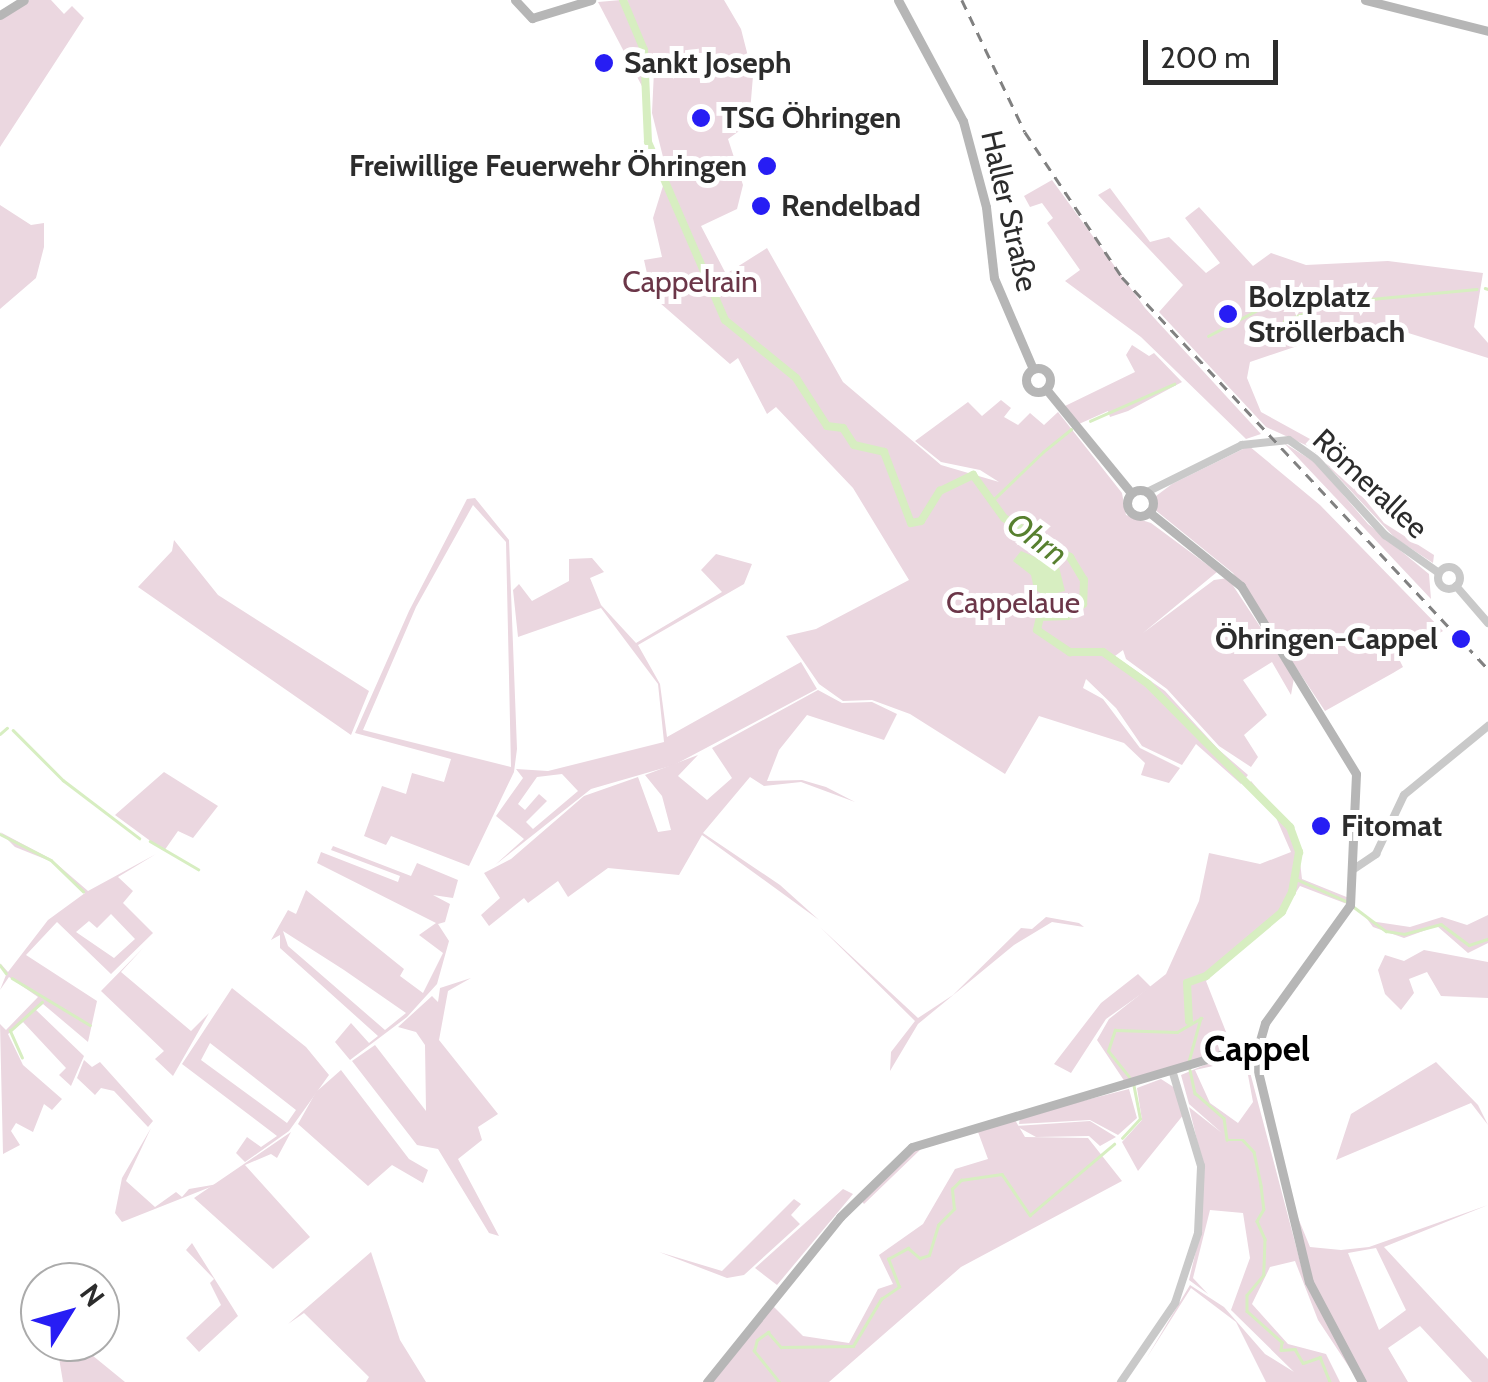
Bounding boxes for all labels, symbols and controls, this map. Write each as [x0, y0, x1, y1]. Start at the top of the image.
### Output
scale bar [1148, 20, 1283, 82]
text: 200 m [1160, 39, 1251, 76]
place label: Sankt Joseph [624, 45, 791, 81]
marker: Sankt Joseph [593, 52, 615, 74]
place label: TSG Öhringen [721, 100, 901, 136]
marker: TSG Öhringen [690, 107, 712, 129]
street label: Haller Straße [973, 127, 1045, 295]
place label: Freiwillige Feuerwehr Öhringen [349, 148, 747, 184]
marker: Freiwillige Feuerwehr Öhringen [756, 155, 778, 177]
place label: Rendelbad [781, 188, 921, 224]
marker: Rendelbad [750, 195, 772, 217]
park label: Cappelrain [622, 264, 758, 300]
place label: Bolzplatz Ströllerbach [1248, 279, 1405, 350]
marker: Bolzplatz Ströllerbach [1217, 303, 1239, 325]
street label: Römerallee [1305, 422, 1435, 546]
water label: Ohrn [999, 504, 1075, 574]
park label: Cappelaue [946, 585, 1080, 621]
place label: Öhringen-Cappel [1215, 621, 1438, 657]
marker: Öhringen-Cappel [1448, 626, 1474, 652]
place label: Fitomat [1341, 808, 1442, 844]
marker: Fitomat [1310, 815, 1332, 837]
district label: Cappel [1204, 1028, 1310, 1070]
north arrow [20, 1262, 120, 1362]
text: N [73, 1277, 112, 1313]

